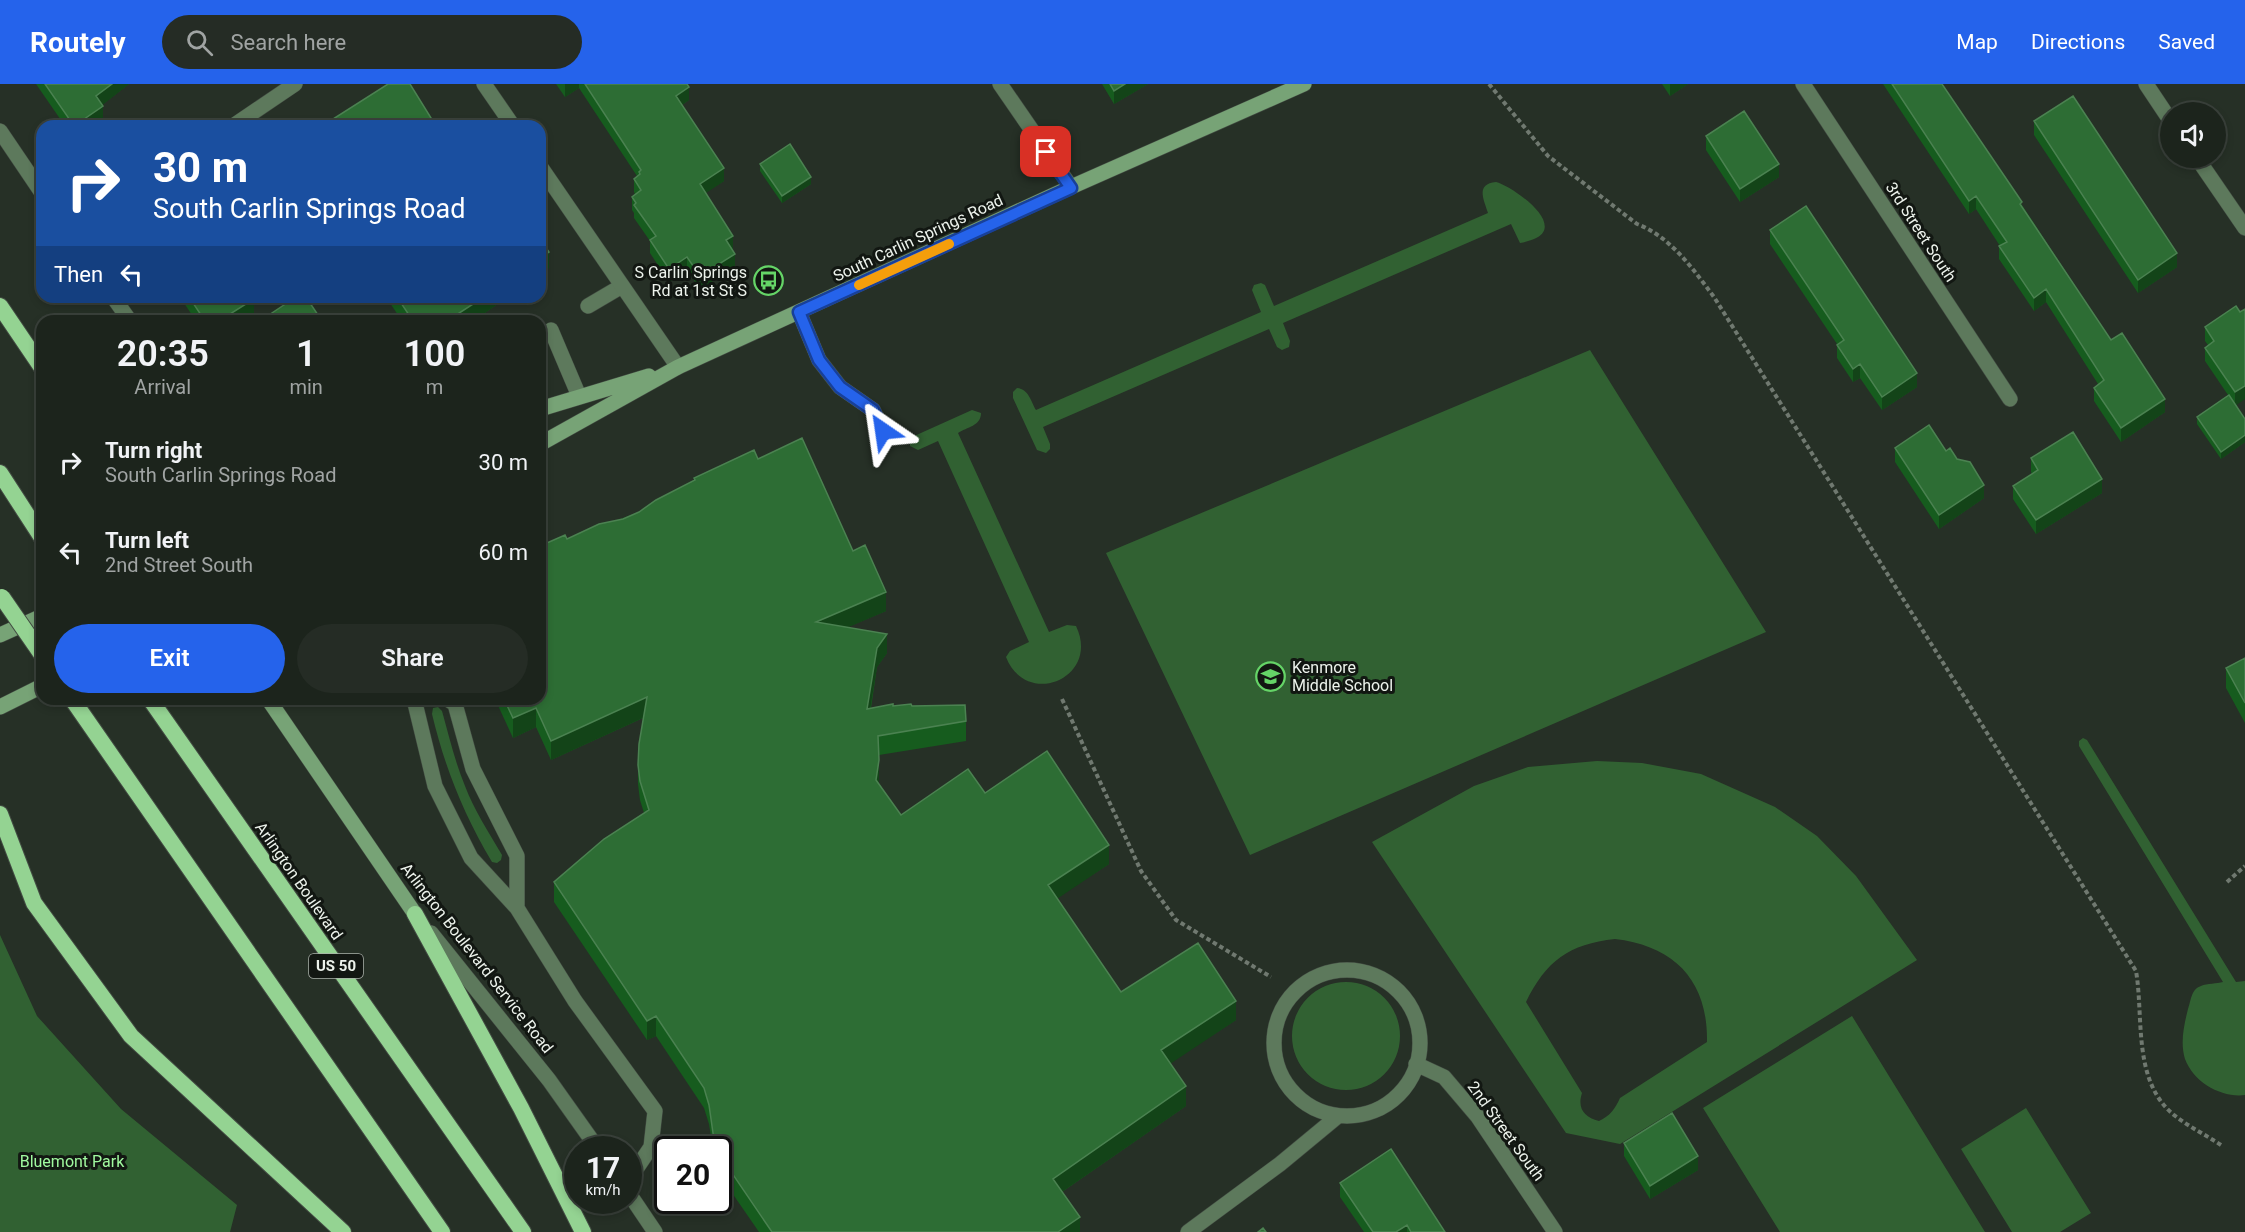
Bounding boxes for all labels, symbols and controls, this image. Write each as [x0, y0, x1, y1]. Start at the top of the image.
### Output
search box [162, 15, 582, 69]
text: Routely [30, 26, 126, 59]
icon: search [183, 26, 216, 59]
text: Search here [231, 30, 346, 55]
text: Map [1956, 30, 1998, 54]
text: Directions [2031, 30, 2125, 54]
text: Saved [2158, 30, 2215, 54]
map controls [2160, 102, 2226, 168]
button: sound [2160, 102, 2226, 168]
pin [1020, 126, 1071, 177]
icon: arrive [1029, 135, 1062, 168]
text: 30 m [153, 143, 248, 192]
icon: right [54, 144, 132, 222]
street label: 3rd Street South [1882, 179, 1960, 285]
street label: South Carlin Springs Road [830, 190, 1006, 286]
text: South Carlin Springs Road [153, 193, 465, 225]
icon: left [115, 258, 148, 291]
text: Then [54, 262, 103, 287]
place label: S Carlin Springs Rd at 1st St S [635, 263, 747, 300]
bus stop icon: S Carlin Springs Rd at 1st St S [752, 265, 784, 297]
text: 20:35 [117, 333, 209, 375]
text: 1 [296, 333, 316, 375]
text: 100 [404, 333, 465, 375]
text: Arrival [134, 375, 191, 399]
text: min [289, 375, 323, 399]
text: m [426, 375, 443, 399]
position arrow [851, 399, 915, 463]
text: Turn right [105, 438, 202, 463]
icon: right [54, 446, 87, 479]
text: 30 m [479, 450, 528, 475]
text: South Carlin Springs Road [105, 463, 336, 487]
text: Turn left [105, 528, 189, 553]
icon: left [54, 536, 87, 569]
text: 60 m [479, 540, 528, 565]
text: 2nd Street South [105, 553, 253, 577]
button: Exit [54, 624, 285, 693]
button: Share [297, 624, 528, 693]
place label: Kenmore Middle School [1292, 658, 1393, 695]
school or university icon: Kenmore Middle School [1255, 660, 1287, 692]
street label: Arlington Boulevard [251, 818, 347, 944]
street label: Arlington Boulevard Service Road [397, 859, 557, 1057]
road number: US 50 [309, 954, 363, 978]
street label: 2nd Street South [1463, 1077, 1549, 1185]
speed limit sign: 20 [654, 1136, 732, 1214]
text: 17 [586, 1150, 620, 1185]
park label: Bluemont Park [20, 1152, 125, 1171]
text: km/h [585, 1181, 621, 1199]

